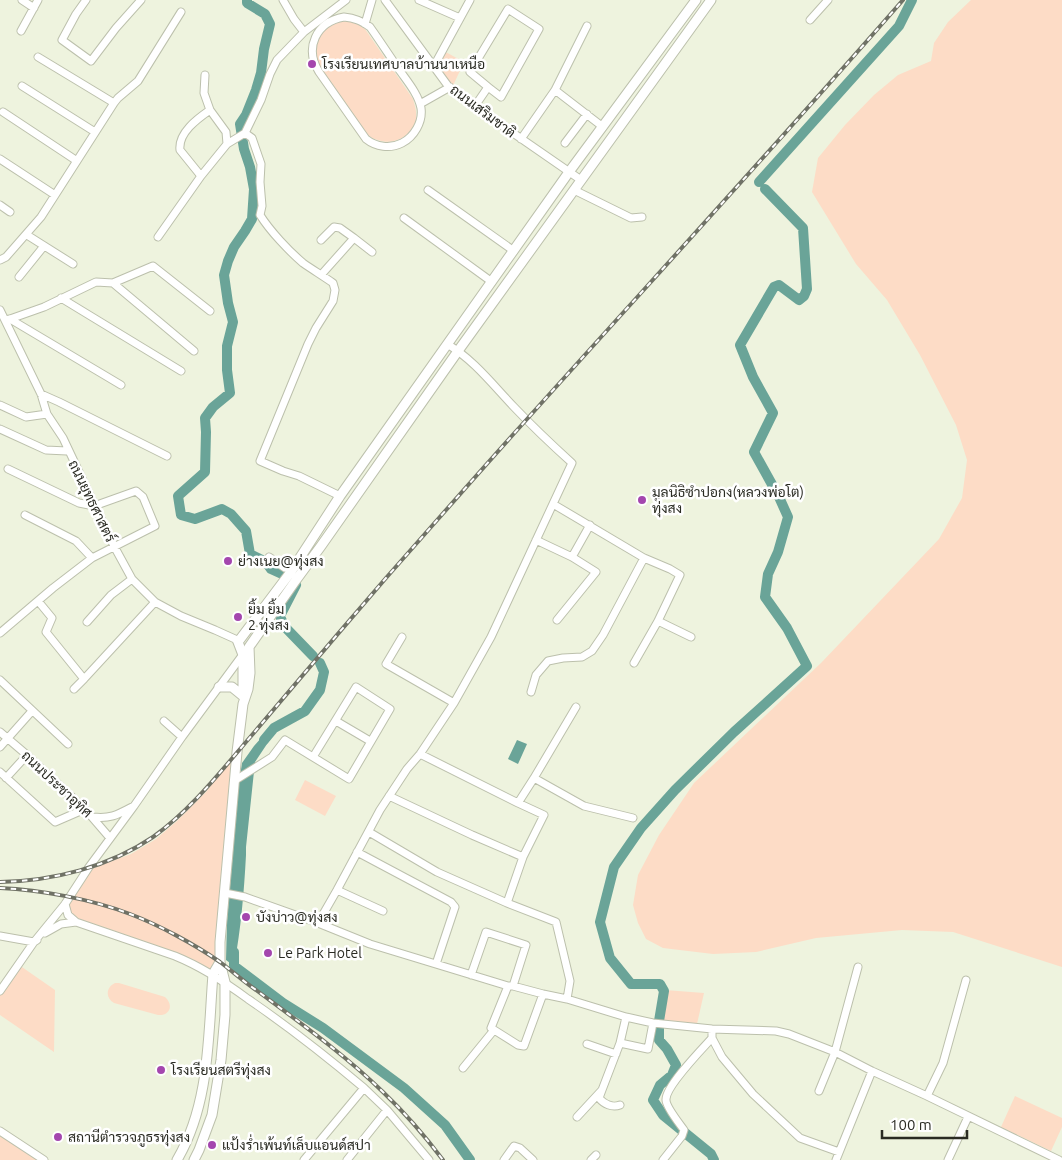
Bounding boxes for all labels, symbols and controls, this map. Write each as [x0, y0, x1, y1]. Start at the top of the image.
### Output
place label: โรงเรียนเทศบาลบ้านนาเหนือ [321, 55, 485, 72]
marker: โรงเรียนเทศบาลบ้านนาเหนือ [306, 58, 318, 70]
street label: ถนนเสริมชาติ [447, 81, 519, 141]
street label: ถนนยุทธศาสตร์ [63, 457, 120, 546]
place label: มูลนิธิซำปอกง(หลวงพ่อโต) ทุ่งสง [652, 484, 804, 518]
marker: มูลนิธิซำปอกง(หลวงพ่อโต) ทุ่งสง [636, 494, 648, 506]
place label: ย่างเนย@ทุ่งสง [238, 553, 324, 571]
marker: ย่างเนย@ทุ่งสง [222, 555, 234, 567]
place label: ยิ้ม ยิ้ม 2 ทุ่งสง [248, 598, 289, 635]
marker: ยิ้ม ยิ้ม 2 ทุ่งสง [232, 611, 244, 623]
street label: ถนนประชาอุทิศ [17, 747, 96, 822]
place label: บังบ่าว@ทุ่งสง [256, 909, 338, 927]
marker: บังบ่าว@ทุ่งสง [240, 911, 252, 923]
place label: Le Park Hotel [278, 945, 362, 961]
marker: Le Park Hotel [262, 947, 274, 959]
place label: โรงเรียนสตรีทุ่งสง [170, 1061, 271, 1080]
marker: โรงเรียนสตรีทุ่งสง [155, 1064, 167, 1076]
scale bar [882, 1108, 967, 1140]
text: 100 m [890, 1116, 932, 1133]
place label: สถานีตำรวจภูธรทุ่งสง [68, 1128, 190, 1147]
marker: สถานีตำรวจภูธรทุ่งสง [52, 1131, 64, 1143]
place label: แป้งร่ำเพ้นท์เล็บแอนด์สปา [222, 1134, 371, 1153]
marker: แป้งร่ำเพ้นท์เล็บแอนด์สปา [206, 1139, 218, 1151]

